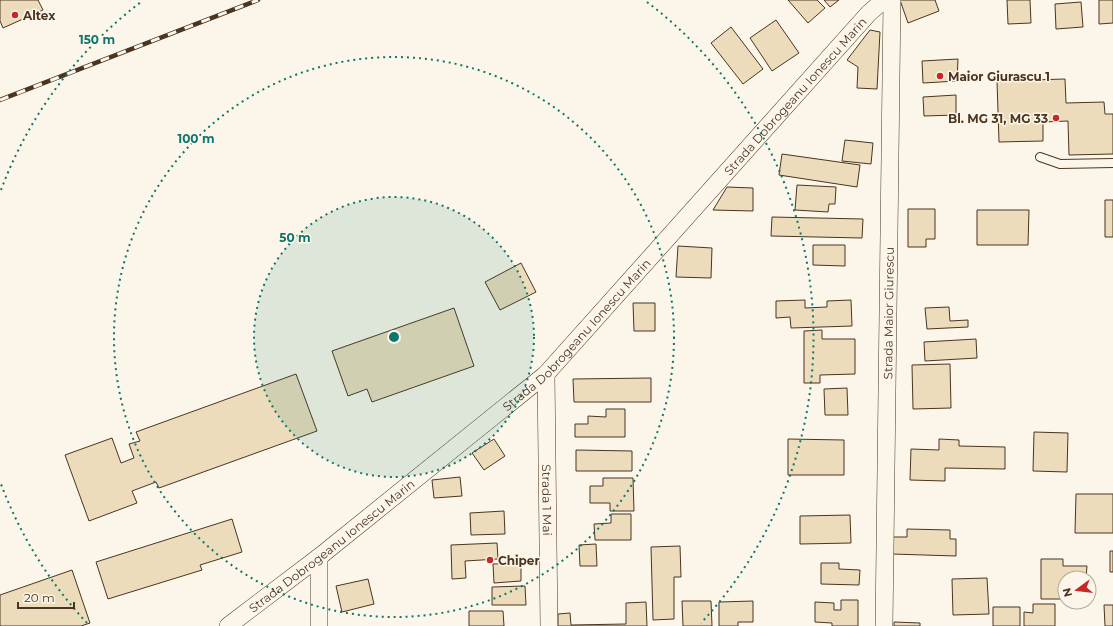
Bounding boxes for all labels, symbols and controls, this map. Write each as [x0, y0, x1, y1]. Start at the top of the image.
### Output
place label: Altex [22, 8, 56, 23]
marker: Altex [10, 10, 20, 20]
street label: Strada Dobrogeanu Ionescu Marin [720, 14, 869, 178]
text: 150 m [79, 32, 115, 47]
place label: Maior Giurascu 1 [948, 69, 1050, 84]
marker: Maior Giurascu 1 [935, 71, 945, 81]
place label: Bl. MG 31, MG 33 [948, 111, 1048, 126]
marker: Bl. MG 31, MG 33 [1051, 113, 1061, 123]
text: 100 m [178, 131, 214, 146]
text: 50 m [279, 230, 311, 245]
street label: Strada Maior Giurescu [880, 247, 896, 379]
street label: Strada Dobrogeanu Ionescu Marin [499, 255, 653, 414]
centre of rings [387, 330, 401, 344]
street label: Strada 1 Mai [540, 464, 555, 536]
street label: Strada Dobrogeanu Ionescu Marin [246, 476, 417, 615]
place label: Chiper [498, 553, 540, 568]
marker: Chiper [485, 555, 495, 565]
north arrow [1057, 570, 1097, 610]
scale bar [18, 584, 74, 610]
text: N [1059, 586, 1075, 599]
text: 20 m [24, 590, 55, 605]

